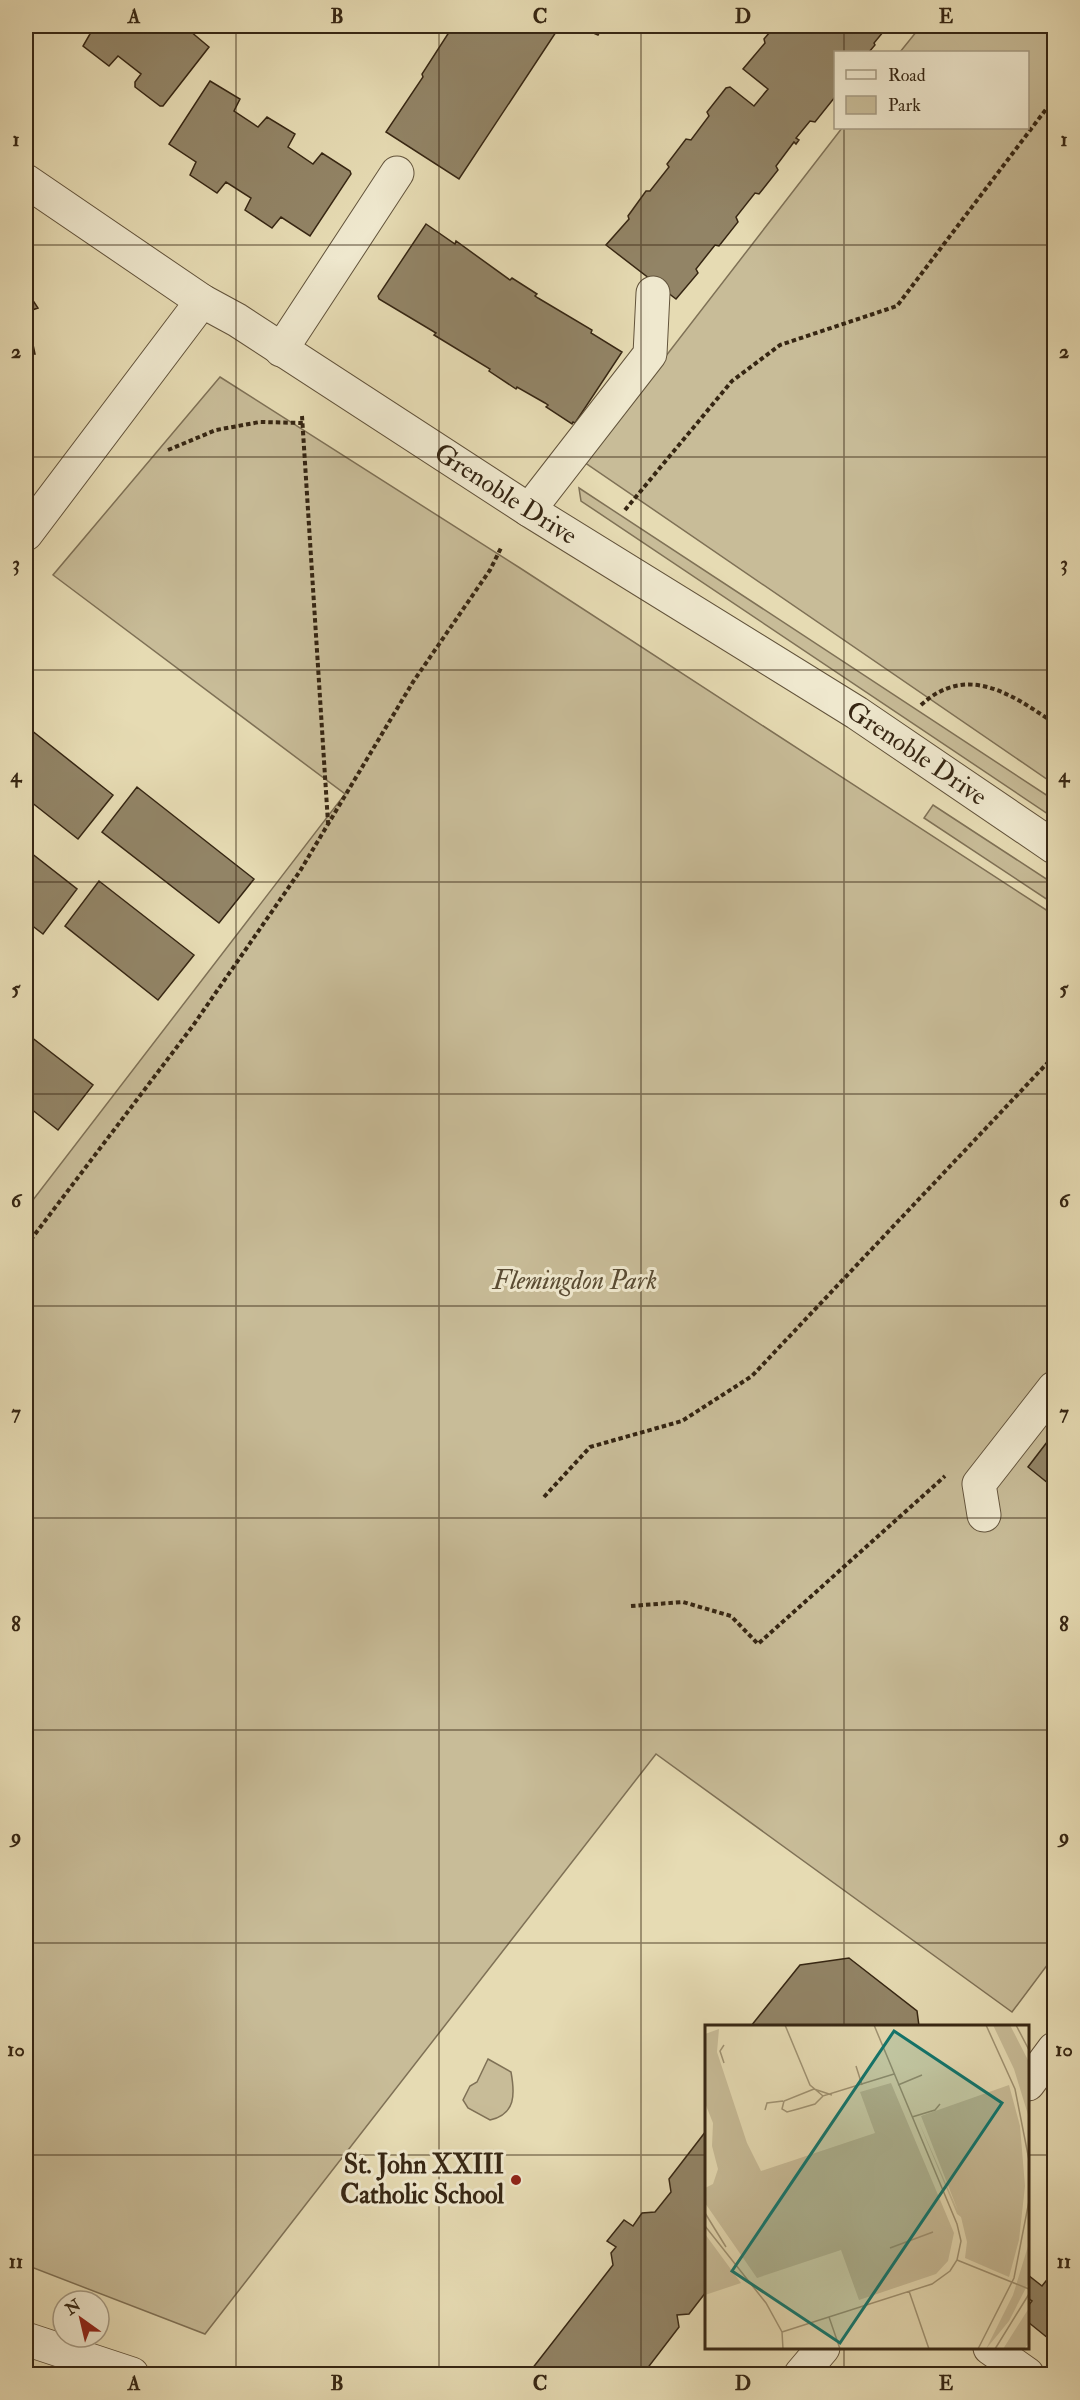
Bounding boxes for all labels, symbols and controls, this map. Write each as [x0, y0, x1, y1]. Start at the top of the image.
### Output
text: A [127, 4, 141, 29]
text: B [330, 4, 344, 29]
text: C [533, 4, 547, 29]
text: D [735, 4, 751, 29]
text: E [939, 4, 954, 29]
legend [834, 51, 1029, 129]
text: Road [888, 64, 926, 87]
text: Park [888, 94, 921, 117]
text: 1 [12, 127, 20, 152]
text: 1 [1060, 127, 1068, 152]
text: 2 [11, 339, 21, 364]
text: 2 [1059, 339, 1069, 364]
street label: Grenoble Drive [428, 437, 583, 552]
text: 3 [12, 551, 20, 576]
text: 3 [1060, 551, 1068, 576]
street label: Grenoble Drive [840, 694, 993, 813]
text: 4 [10, 763, 23, 788]
text: 4 [1058, 763, 1071, 788]
text: 5 [12, 976, 22, 1001]
text: 5 [1060, 976, 1070, 1001]
text: 6 [11, 1188, 23, 1213]
text: 6 [1059, 1188, 1071, 1213]
park label: Flemingdon Park [491, 1265, 657, 1297]
text: 7 [11, 1400, 21, 1425]
text: 7 [1059, 1400, 1069, 1425]
text: 8 [11, 1612, 21, 1637]
text: 8 [1059, 1612, 1069, 1637]
text: 9 [9, 1824, 21, 1849]
text: 9 [1057, 1824, 1069, 1849]
inset map [705, 2025, 1029, 2349]
text: 10 [7, 2037, 25, 2062]
text: 10 [1055, 2037, 1073, 2062]
place label: St. John XXIII Catholic School [340, 2149, 504, 2211]
marker: St. John XXIII Catholic School [509, 2173, 523, 2187]
text: 11 [9, 2249, 23, 2274]
text: 11 [1057, 2249, 1071, 2274]
north arrow [51, 2289, 111, 2349]
text: N [61, 2295, 85, 2320]
text: A [127, 2371, 141, 2396]
text: B [330, 2371, 344, 2396]
text: C [533, 2371, 547, 2396]
text: D [735, 2371, 751, 2396]
text: E [939, 2371, 954, 2396]

